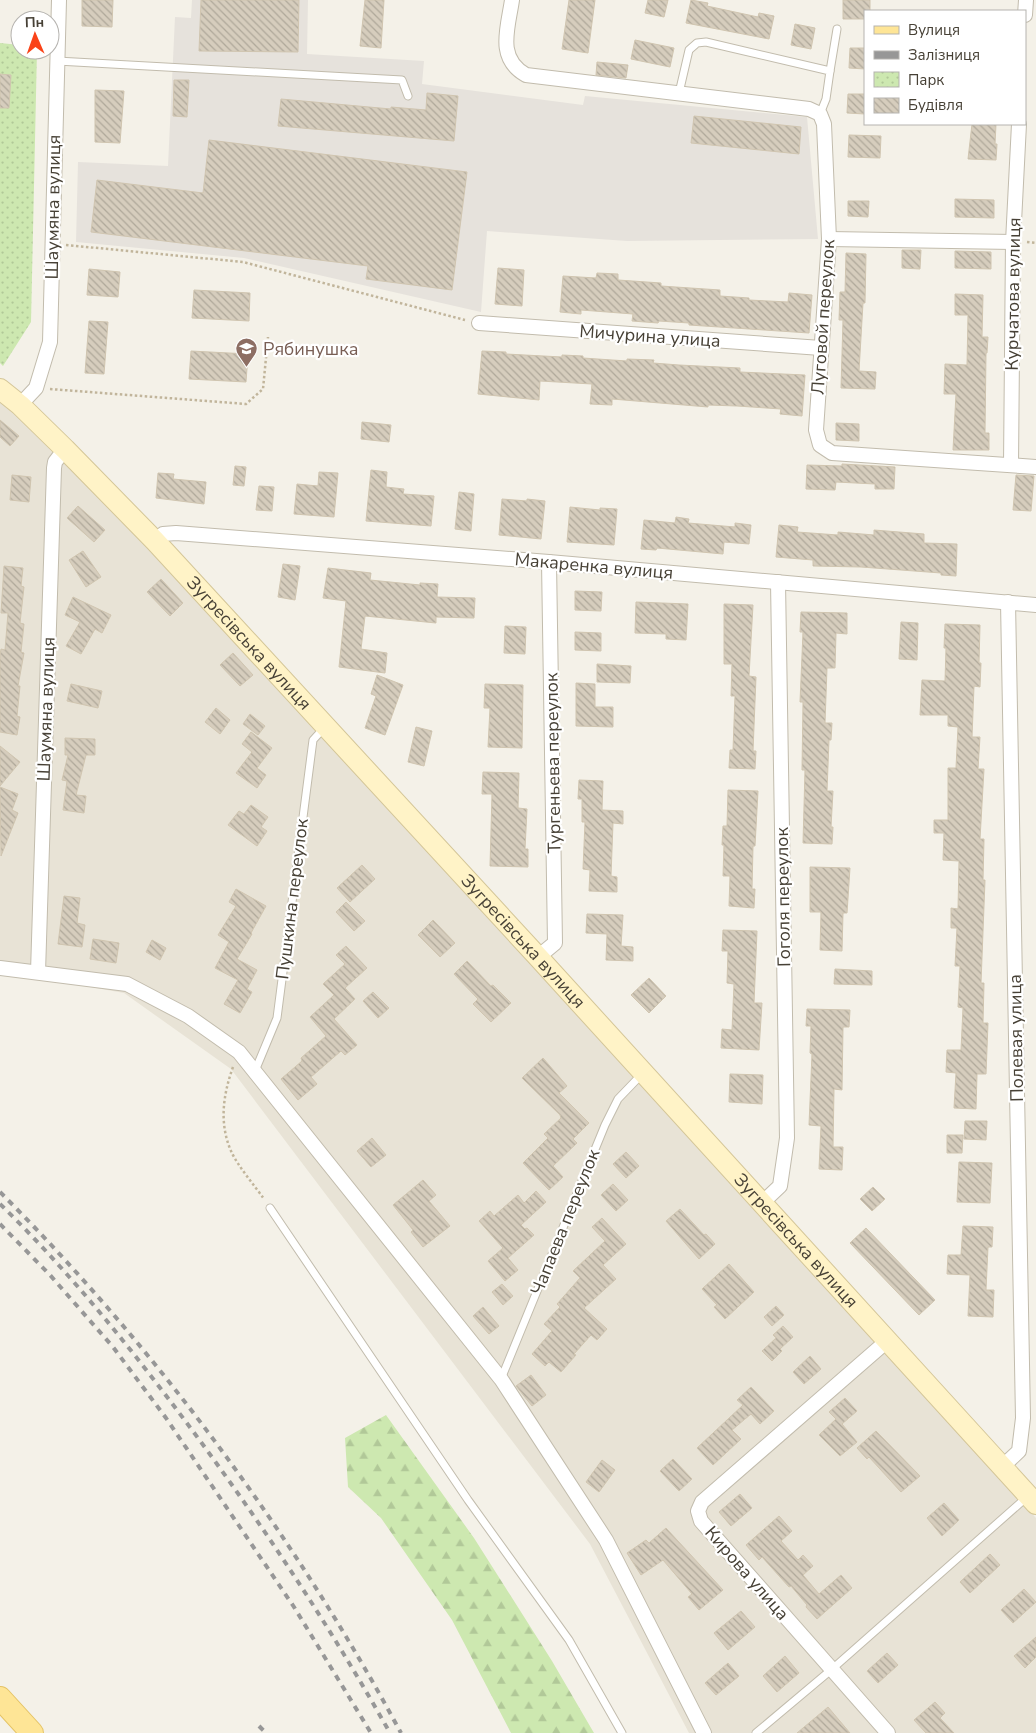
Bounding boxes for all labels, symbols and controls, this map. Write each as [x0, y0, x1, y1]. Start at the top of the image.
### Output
north arrow [10, 10, 60, 60]
legend [864, 10, 1026, 125]
text: Пн [25, 13, 45, 32]
text: Вулиця [908, 20, 960, 40]
text: Залізниця [908, 45, 980, 65]
text: Парк [908, 70, 944, 90]
text: Будівля [908, 95, 963, 115]
street label: Шаумяна вулиця [40, 135, 66, 279]
street label: Курчатова вулиця [1000, 217, 1026, 371]
street label: Луговой переулок [806, 238, 840, 395]
street label: Мичурина улица [579, 319, 721, 353]
school or university icon: Рябинушка [235, 337, 259, 368]
place label: Рябинушка [263, 337, 358, 361]
street label: Макаренка вулиця [514, 547, 674, 585]
street label: Зугресівська вулиця [181, 571, 317, 715]
street label: Шаумяна вулиця [31, 636, 61, 782]
street label: Тургеньева переулок [539, 672, 567, 854]
street label: Пушкина переулок [270, 817, 314, 981]
street label: Гоголя переулок [770, 826, 796, 967]
street label: Зугресівська вулиця [456, 869, 591, 1013]
street label: Полевая улица [1003, 974, 1029, 1102]
street label: Чапаева переулок [525, 1145, 605, 1299]
street label: Зугресівська вулиця [729, 1168, 864, 1313]
street label: Кирова улица [699, 1521, 795, 1625]

